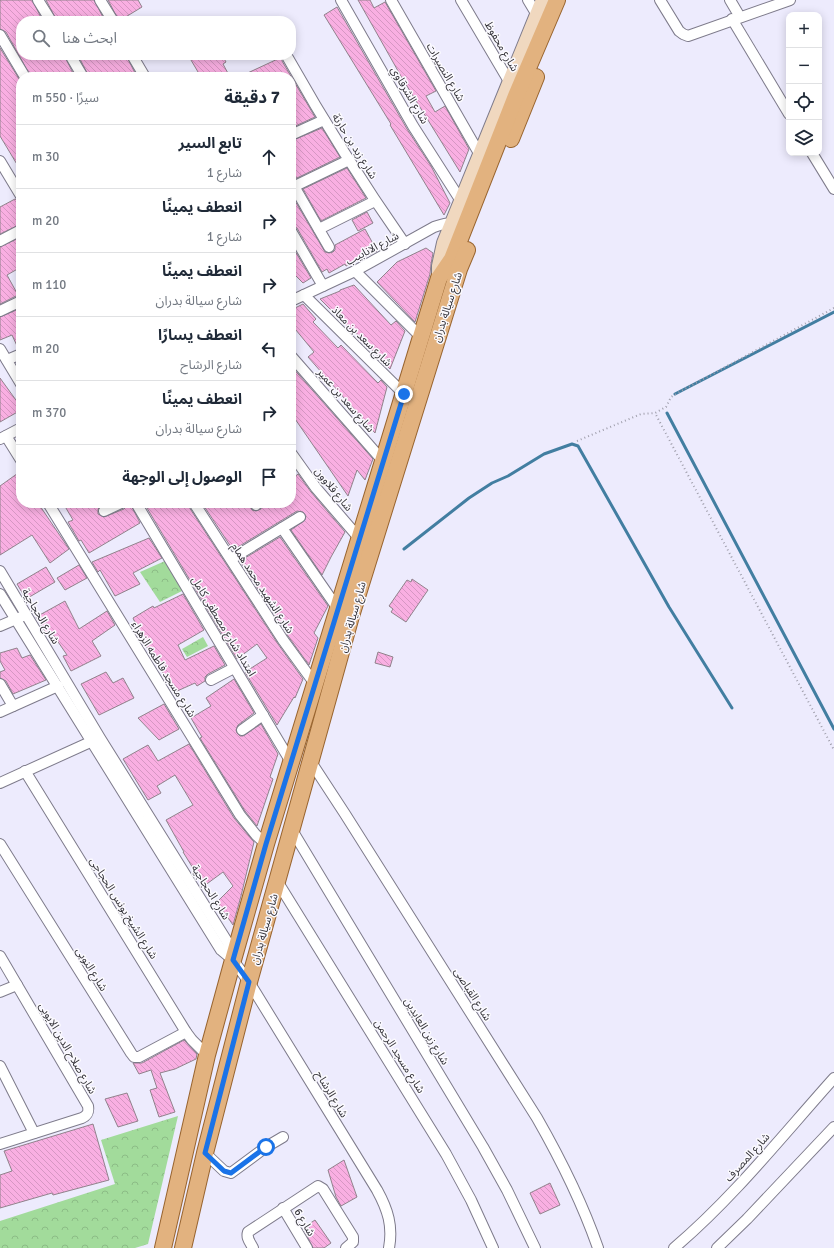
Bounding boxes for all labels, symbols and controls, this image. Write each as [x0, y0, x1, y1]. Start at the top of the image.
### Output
map controls [786, 12, 822, 156]
button: + [786, 12, 822, 48]
search box [16, 16, 296, 60]
street label: شارع محفوظ [481, 19, 521, 75]
icon: search [30, 27, 52, 49]
text: ابحث هنا [62, 29, 117, 47]
street label: شارع النصيرات [423, 41, 468, 105]
button: − [786, 48, 822, 84]
street label: شارع الشرقاوي [386, 64, 431, 128]
button: locate [786, 84, 822, 120]
text: 7 دقيقة [224, 87, 280, 108]
text: سيرًا · 550 m [32, 90, 99, 106]
street label: شارع زيد بن حارثة [328, 111, 380, 182]
button: layers [786, 120, 822, 156]
text: تابع السير [179, 134, 242, 152]
icon: ahead [258, 146, 280, 168]
text: 30 m [32, 149, 59, 165]
text: شارع 1 [207, 165, 242, 181]
text: انعطف يمينًا [162, 198, 242, 216]
icon: right [258, 210, 280, 232]
text: 20 m [32, 213, 59, 229]
text: شارع 1 [207, 229, 242, 245]
street label: شارع الانابيب [344, 229, 402, 269]
text: انعطف يمينًا [162, 262, 242, 280]
street label: شارع سيالة بدران [430, 270, 466, 344]
icon: right [258, 274, 280, 296]
text: 110 m [32, 277, 66, 293]
text: شارع سيالة بدران [156, 293, 242, 309]
street label: شارع سعد بن معاذ [328, 304, 395, 370]
text: انعطف يسارًا [158, 326, 242, 344]
icon: left [258, 338, 280, 360]
text: 20 m [32, 341, 59, 357]
text: شارع الرشاح [180, 357, 242, 373]
street label: شارع سعد بن عمير [313, 365, 377, 436]
route end [395, 385, 413, 403]
text: انعطف يمينًا [162, 390, 242, 408]
icon: right [258, 402, 280, 424]
text: 370 m [32, 405, 66, 421]
text: شارع سيالة بدران [156, 421, 242, 437]
street label: شارع قلاوون [311, 465, 355, 515]
icon: arrive [258, 466, 280, 488]
text: الوصول إلى الوجهة [122, 468, 242, 486]
street label: شارع الشهيد محمد همام [228, 541, 297, 637]
street label: امتداد شارع مصطفى كامل [188, 574, 259, 679]
street label: شارع سيالة بدران [336, 580, 370, 654]
street label: شارع الحجاجية [18, 586, 62, 647]
street label: شارع مسجد فاطمه الزهراء [128, 619, 199, 721]
street label: شارع الشيخ يونس الحجاجى [86, 855, 160, 962]
street label: شارع الحجاجية [188, 862, 233, 923]
street label: شارع سيالة بدران [248, 892, 282, 966]
street label: شارع النوبى [72, 945, 110, 994]
street label: شارع القباصى [450, 965, 494, 1024]
street label: شارع زين العابدين [401, 995, 452, 1068]
street label: شارع صلاح الدين الايوبى [35, 1000, 99, 1097]
street label: شارع مسجد الرحمن [371, 1017, 428, 1096]
street label: شارع الرشاح [312, 1069, 351, 1121]
street label: شارع المصرف [722, 1130, 774, 1185]
route start [257, 1138, 275, 1156]
street label: شارع 6 [290, 1206, 318, 1239]

